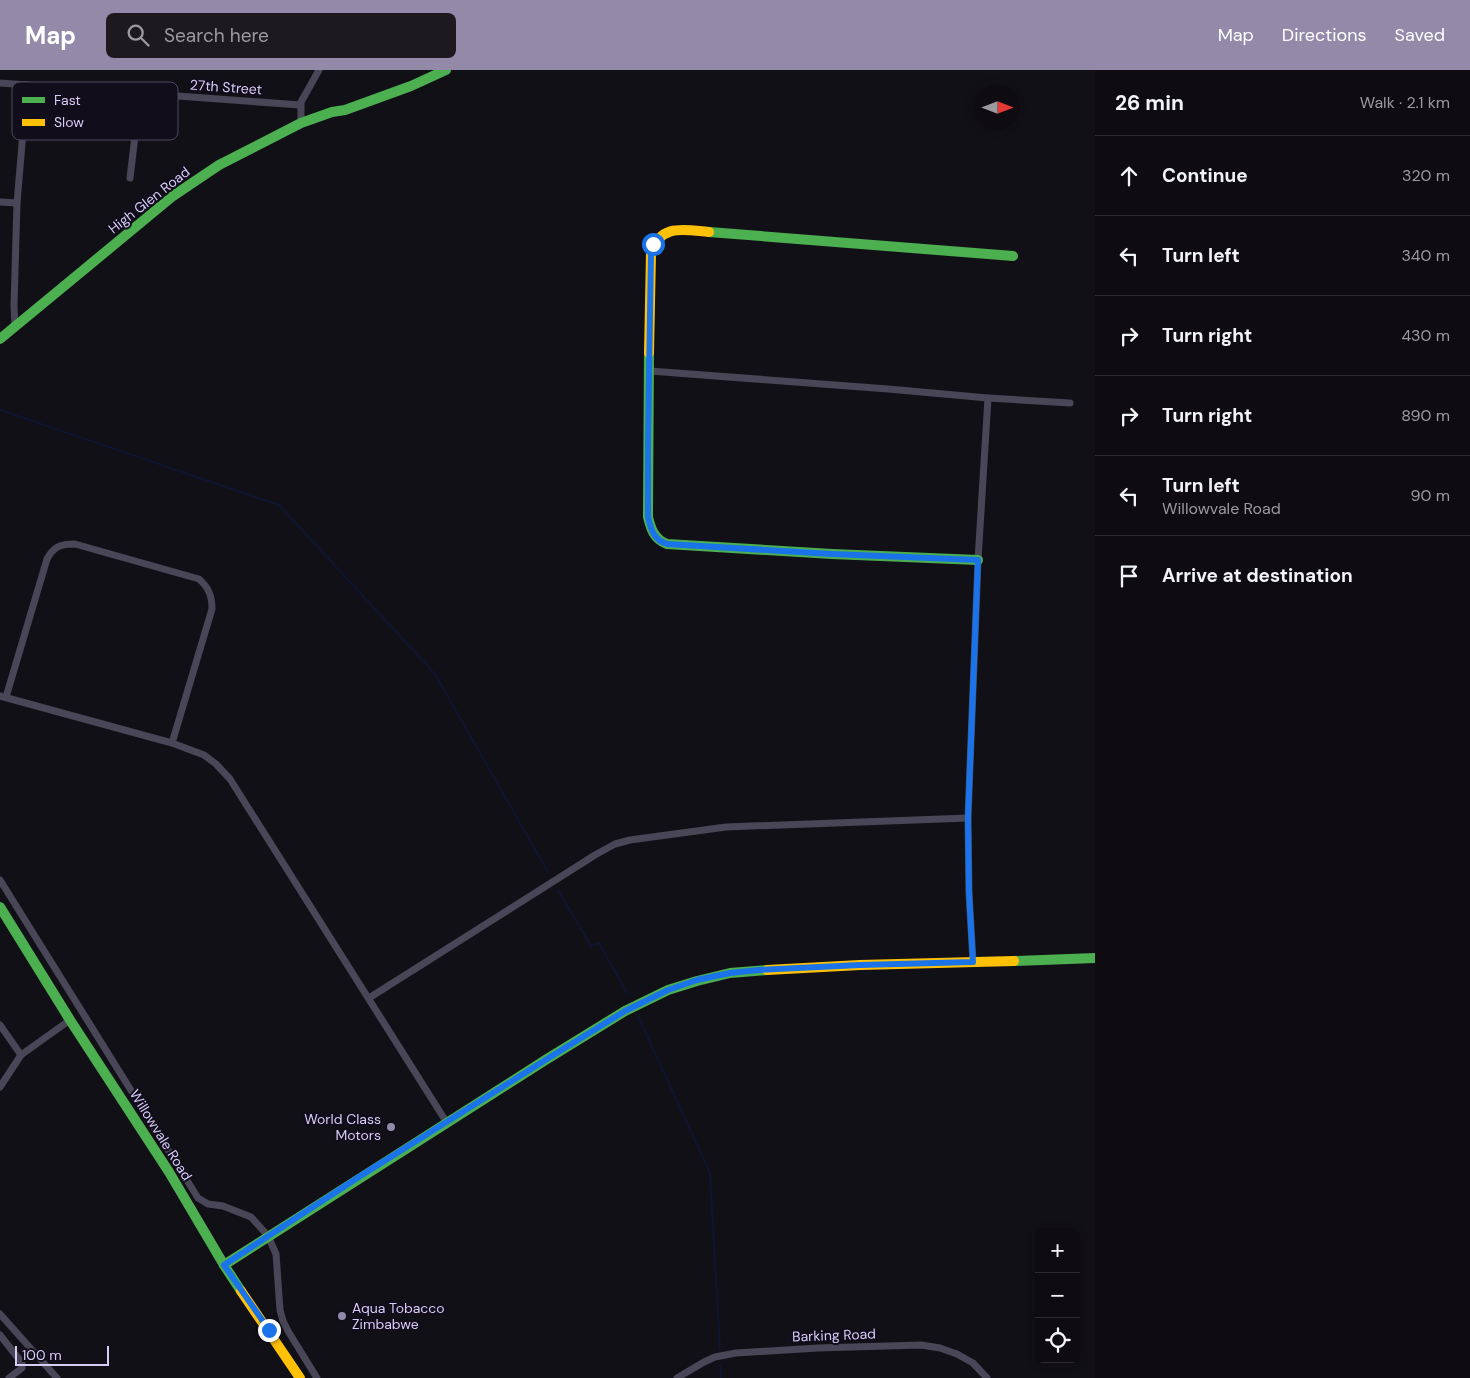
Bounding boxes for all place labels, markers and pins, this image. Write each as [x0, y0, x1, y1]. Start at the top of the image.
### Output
place label: World Class Motors [304, 1110, 381, 1144]
marker: World Class Motors [385, 1121, 397, 1133]
place label: Aqua Tobacco Zimbabwe [352, 1299, 445, 1333]
marker: Aqua Tobacco Zimbabwe [336, 1310, 348, 1322]

